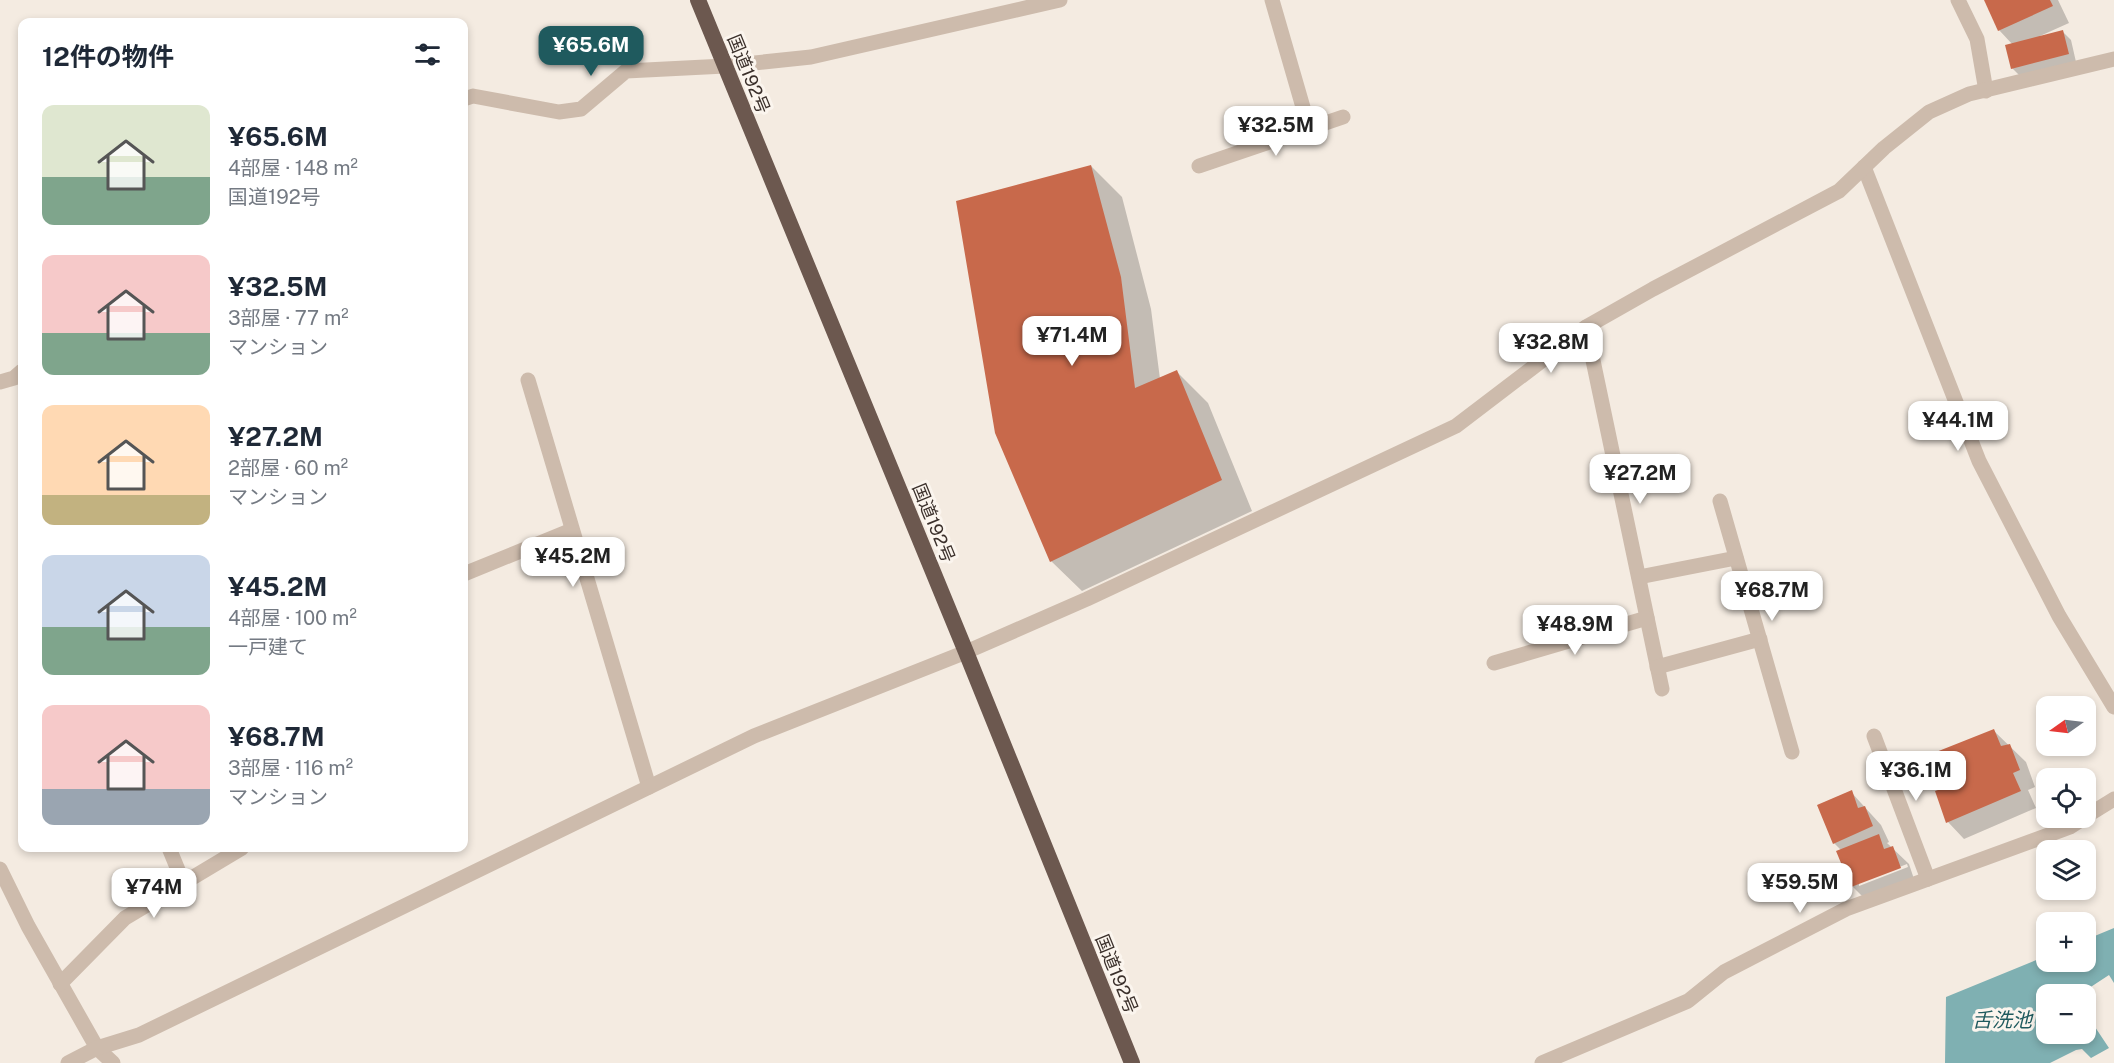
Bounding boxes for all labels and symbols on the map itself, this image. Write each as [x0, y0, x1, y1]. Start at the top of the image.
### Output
pin: ¥65.6M [542, 26, 640, 77]
street label: 国道192号 [724, 31, 774, 117]
pin: ¥32.5M [1227, 106, 1325, 157]
pin: ¥71.4M [1023, 316, 1121, 367]
pin: ¥32.8M [1502, 323, 1600, 374]
pin: ¥44.1M [1909, 401, 2007, 452]
pin: ¥27.2M [1591, 454, 1689, 505]
street label: 国道192号 [909, 480, 959, 566]
pin: ¥45.2M [524, 537, 622, 588]
pin: ¥68.7M [1723, 571, 1821, 622]
pin: ¥48.9M [1526, 605, 1624, 656]
north arrow [2036, 696, 2096, 756]
pin: ¥36.1M [1867, 751, 1965, 802]
pin: ¥59.5M [1751, 863, 1849, 914]
pin: ¥74M [118, 868, 190, 919]
street label: 国道192号 [1092, 931, 1142, 1017]
water label: 舌洗池 [1972, 1008, 2034, 1032]

